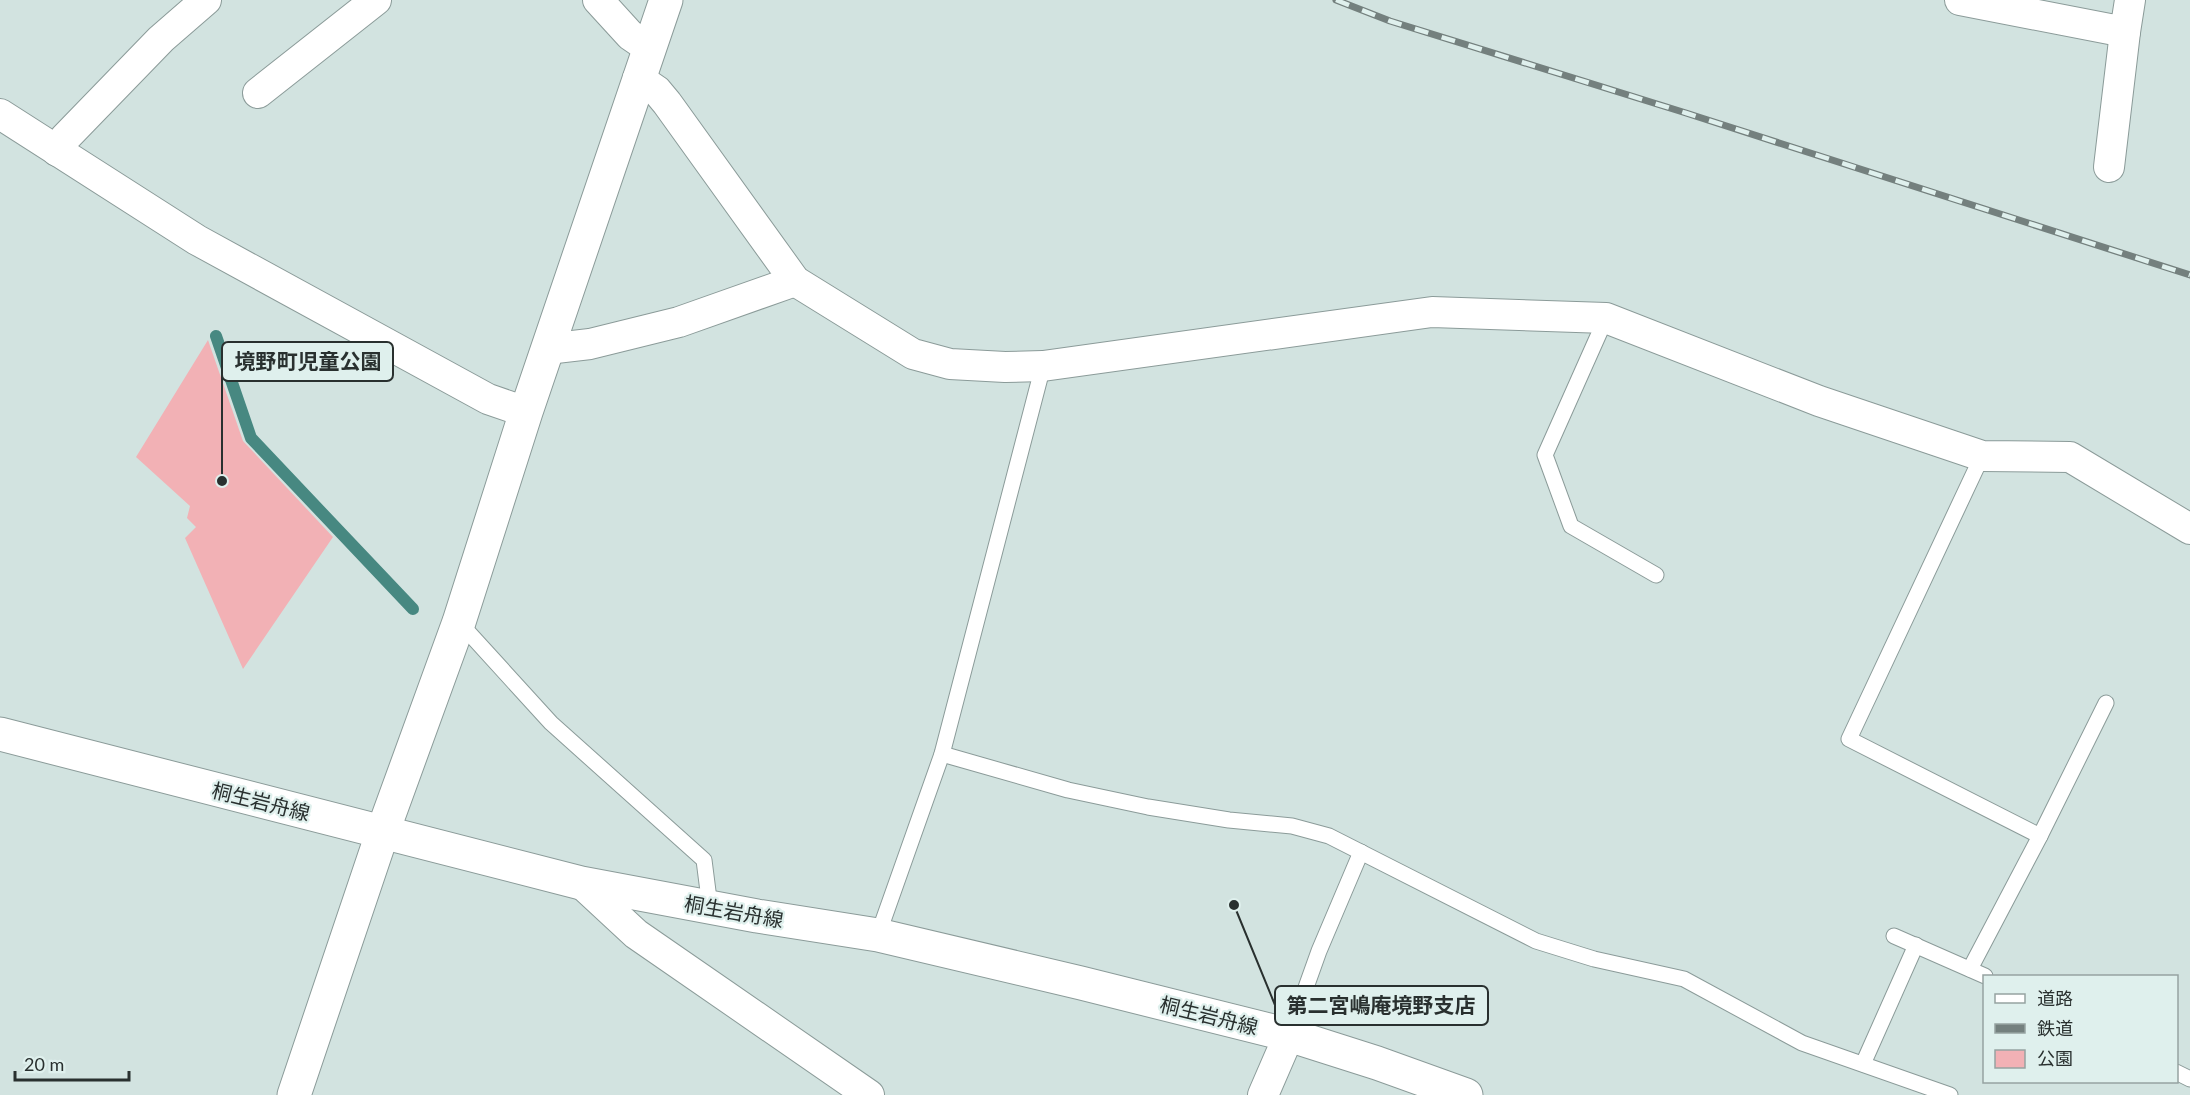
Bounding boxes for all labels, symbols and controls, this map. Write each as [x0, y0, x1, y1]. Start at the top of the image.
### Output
callout: 境野町児童公園 [222, 342, 393, 381]
text: 境野町児童公園 [235, 348, 382, 373]
street label: 桐生岩舟線 [210, 777, 312, 825]
street label: 桐生岩舟線 [683, 890, 785, 932]
legend [1983, 975, 2178, 1083]
callout: 第二宮嶋庵境野支店 [1275, 986, 1488, 1025]
text: 道路 [2037, 987, 2073, 1009]
street label: 桐生岩舟線 [1158, 991, 1260, 1039]
text: 第二宮嶋庵境野支店 [1287, 992, 1476, 1017]
text: 鉄道 [2037, 1017, 2073, 1039]
scale bar [15, 1044, 129, 1082]
text: 公園 [2037, 1047, 2073, 1069]
text: 20 m [24, 1053, 64, 1075]

